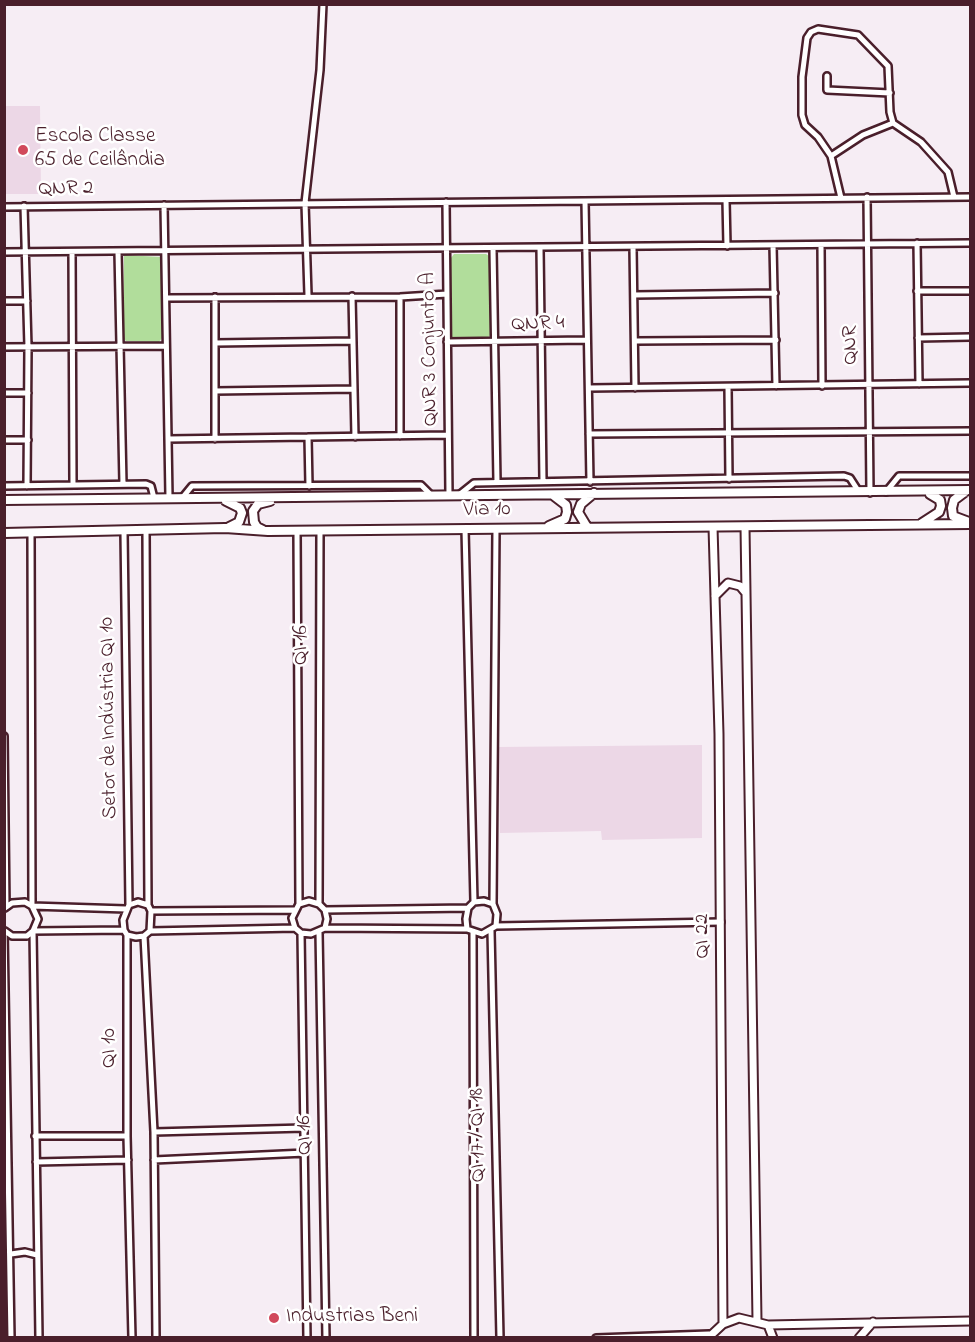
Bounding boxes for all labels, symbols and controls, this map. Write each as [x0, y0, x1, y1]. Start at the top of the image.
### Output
place label: Escola Classe 65 de Ceilândia [35, 125, 165, 175]
marker: Escola Classe 65 de Ceilândia [16, 143, 30, 157]
street label: QNR 2 [38, 177, 94, 203]
street label: QNR 3 Conjunto A [417, 272, 445, 426]
street label: QNR 4 [511, 311, 565, 339]
street label: QNR [839, 325, 865, 365]
street label: Via 10 [463, 498, 511, 524]
street label: Setor de Indústria QI 10 [96, 617, 124, 819]
street label: QI 16 [290, 625, 316, 665]
street label: QI 22 [691, 914, 717, 958]
street label: QI 10 [98, 1028, 124, 1068]
street label: QI 17 / QI 18 [466, 1088, 492, 1182]
street label: QI 16 [293, 1115, 319, 1155]
place label: Industrias Beni [286, 1305, 418, 1331]
marker: Industrias Beni [267, 1311, 281, 1325]

